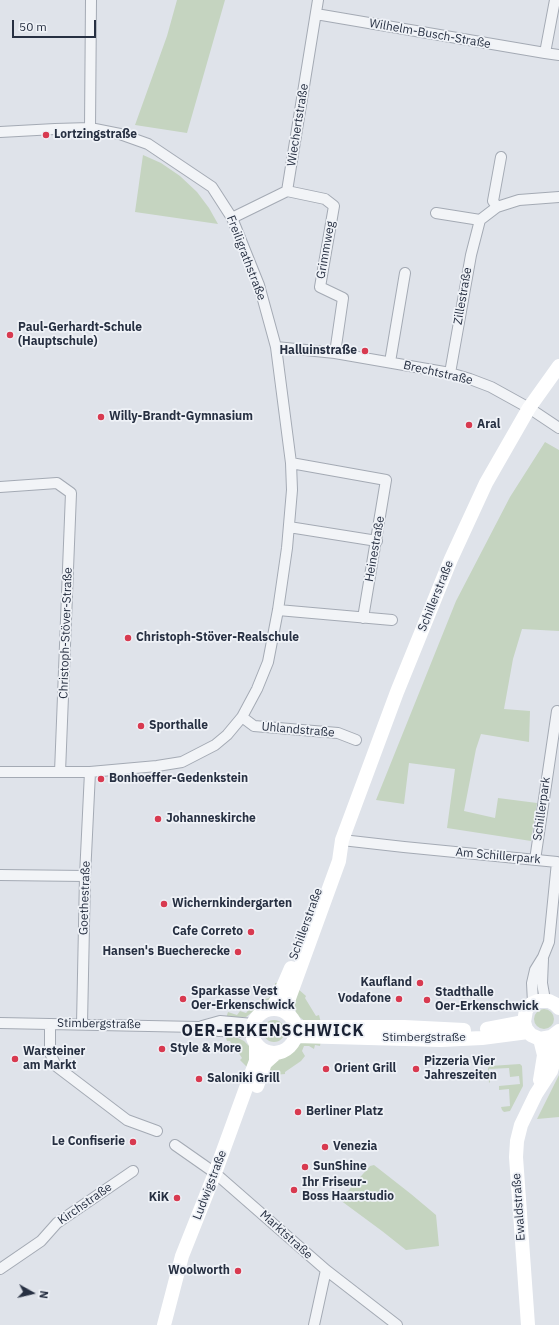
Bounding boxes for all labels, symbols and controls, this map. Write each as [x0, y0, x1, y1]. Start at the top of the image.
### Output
scale bar [14, 12, 98, 38]
street label: Wilhelm-Busch-Straße [368, 16, 492, 52]
text: 50 m [19, 19, 47, 34]
street label: Wiechertstraße [284, 83, 312, 167]
place label: Lortzingstraße [54, 128, 137, 142]
marker: Lortzingstraße [41, 130, 51, 140]
street label: Freiligrathstraße [223, 214, 269, 302]
street label: Grimmweg [314, 220, 338, 280]
street label: Zillestraße [451, 266, 475, 326]
place label: Paul-Gerhardt-Schule (Hauptschule) [18, 321, 142, 349]
marker: Paul-Gerhardt-Schule (Hauptschule) [5, 330, 15, 340]
place label: Halluinstraße [279, 344, 357, 358]
marker: Halluinstraße [360, 346, 370, 356]
street label: Brechtstraße [402, 358, 474, 388]
place label: Willy-Brandt-Gymnasium [109, 410, 253, 424]
marker: Willy-Brandt-Gymnasium [96, 412, 106, 422]
place label: Aral [477, 418, 500, 432]
marker: Aral [464, 420, 474, 430]
street label: Heinestraße [362, 515, 388, 583]
street label: Schillerstraße [415, 558, 457, 634]
street label: Christoph-Stöver-Straße [57, 567, 75, 699]
place label: Christoph-Stöver-Realschule [136, 631, 299, 645]
marker: Christoph-Stöver-Realschule [123, 633, 133, 643]
place label: Sporthalle [149, 719, 208, 733]
street label: Uhlandstraße [261, 720, 335, 740]
marker: Sporthalle [136, 721, 146, 731]
place label: Bonhoeffer-Gedenkstein [109, 772, 248, 786]
marker: Bonhoeffer-Gedenkstein [96, 774, 106, 784]
street label: Schillerpark [530, 776, 554, 842]
place label: Johanneskirche [166, 812, 256, 826]
marker: Johanneskirche [153, 814, 163, 824]
street label: Am Schillerpark [455, 845, 541, 867]
street label: Goethestraße [77, 861, 93, 935]
street label: Schillerstraße [286, 886, 326, 962]
place label: Wichernkindergarten [172, 897, 292, 911]
marker: Wichernkindergarten [159, 899, 169, 909]
place label: Cafe Correto [172, 925, 243, 939]
marker: Cafe Correto [246, 927, 256, 937]
place label: Hansen's Buecherecke [102, 945, 230, 959]
marker: Hansen's Buecherecke [233, 947, 243, 957]
place label: Kaufland [361, 976, 412, 990]
marker: Kaufland [415, 978, 425, 988]
place label: Sparkasse Vest Oer-Erkenschwick [191, 985, 295, 1013]
place label: Stadthalle Oer-Erkenschwick [435, 986, 539, 1014]
place label: Vodafone [338, 992, 391, 1006]
marker: Sparkasse Vest Oer-Erkenschwick [178, 994, 188, 1004]
marker: Vodafone [394, 994, 404, 1004]
marker: Stadthalle Oer-Erkenschwick [422, 995, 432, 1005]
street label: Stimbergstraße [57, 1016, 141, 1032]
district label: OER-ERKENSCHWICK [181, 1021, 365, 1041]
street label: Stimbergstraße [382, 1031, 466, 1045]
place label: Style & More [170, 1042, 241, 1056]
marker: Style & More [157, 1044, 167, 1054]
place label: Warsteiner am Markt [23, 1045, 85, 1073]
marker: Warsteiner am Markt [10, 1054, 20, 1064]
place label: Pizzeria Vier Jahreszeiten [424, 1055, 497, 1083]
place label: Orient Grill [334, 1062, 396, 1076]
marker: Orient Grill [321, 1064, 331, 1074]
marker: Pizzeria Vier Jahreszeiten [411, 1064, 421, 1074]
place label: Saloniki Grill [207, 1072, 280, 1086]
marker: Saloniki Grill [194, 1074, 204, 1084]
place label: Berliner Platz [306, 1105, 383, 1119]
marker: Berliner Platz [293, 1107, 303, 1117]
place label: Le Confiserie [52, 1135, 125, 1149]
marker: Le Confiserie [128, 1137, 138, 1147]
place label: Venezia [333, 1140, 377, 1154]
marker: Venezia [320, 1142, 330, 1152]
street label: Ludwigstraße [190, 1148, 230, 1222]
place label: SunShine [313, 1160, 367, 1174]
marker: SunShine [300, 1162, 310, 1172]
street label: Ewaldstraße [509, 1173, 529, 1241]
place label: Ihr Friseur- Boss Haarstudio [302, 1176, 394, 1204]
street label: Kirchstraße [55, 1180, 115, 1228]
marker: Ihr Friseur- Boss Haarstudio [289, 1185, 299, 1195]
place label: KiK [149, 1191, 169, 1205]
marker: KiK [172, 1193, 182, 1203]
street label: Marktstraße [257, 1208, 315, 1262]
place label: Woolworth [168, 1264, 230, 1278]
marker: Woolworth [233, 1266, 243, 1276]
north arrow [12, 1273, 52, 1313]
text: N [36, 1290, 51, 1300]

